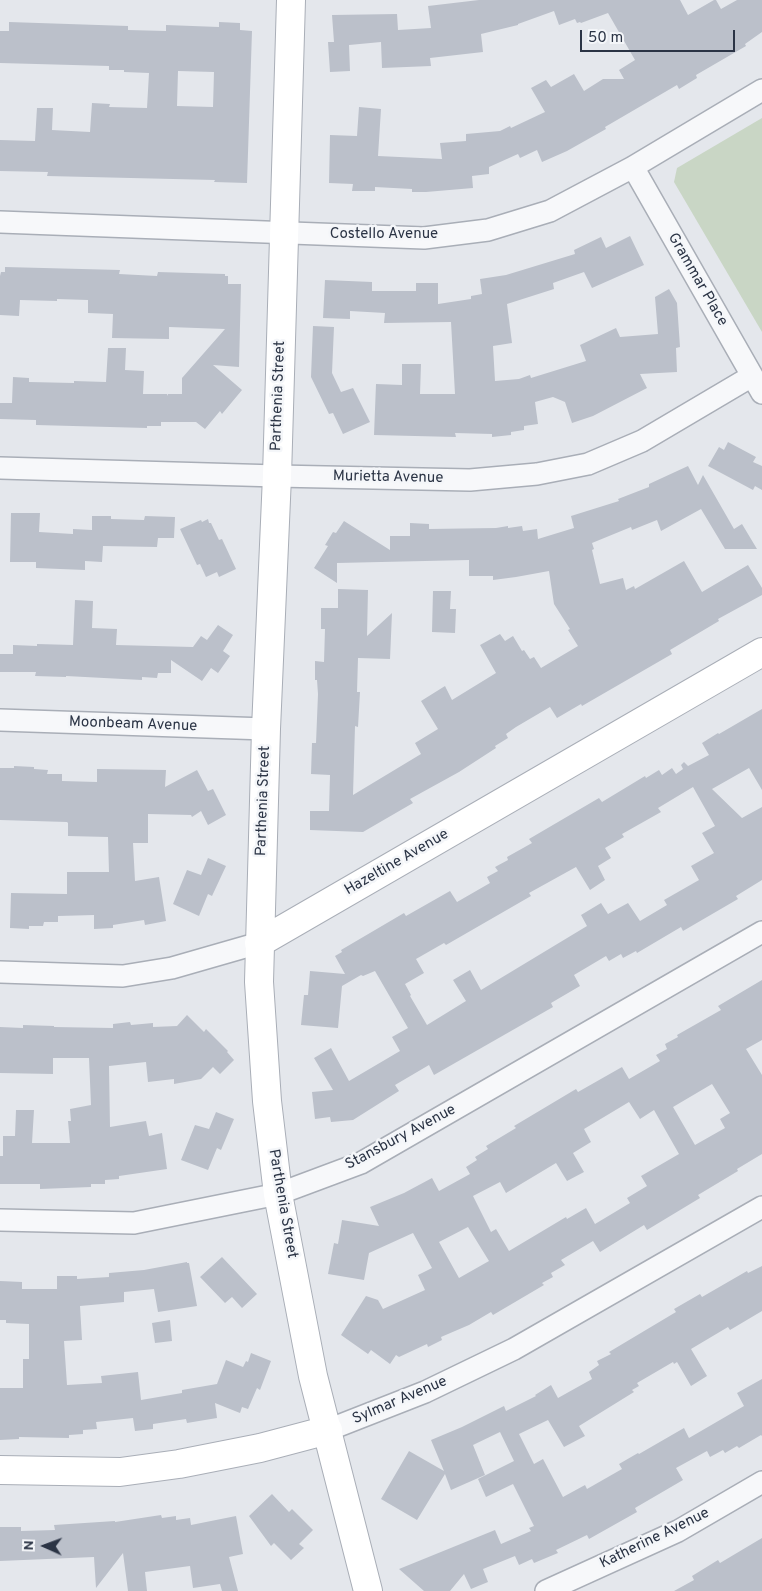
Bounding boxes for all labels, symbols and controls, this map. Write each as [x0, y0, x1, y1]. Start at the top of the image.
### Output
scale bar [582, 20, 737, 52]
text: 50 m [588, 29, 623, 48]
street label: Costello Avenue [330, 226, 438, 244]
street label: Grammar Place [663, 230, 731, 330]
street label: Parthenia Street [268, 340, 290, 452]
street label: Murietta Avenue [333, 468, 443, 488]
street label: Moonbeam Avenue [68, 714, 198, 736]
street label: Parthenia Street [253, 745, 275, 857]
street label: Hazeltine Avenue [342, 826, 452, 900]
street label: Stansbury Avenue [343, 1101, 459, 1175]
street label: Parthenia Street [264, 1148, 300, 1260]
street label: Sylmar Avenue [350, 1373, 450, 1429]
street label: Katherine Avenue [597, 1505, 713, 1573]
north arrow [20, 1521, 70, 1571]
text: N [21, 1540, 38, 1551]

